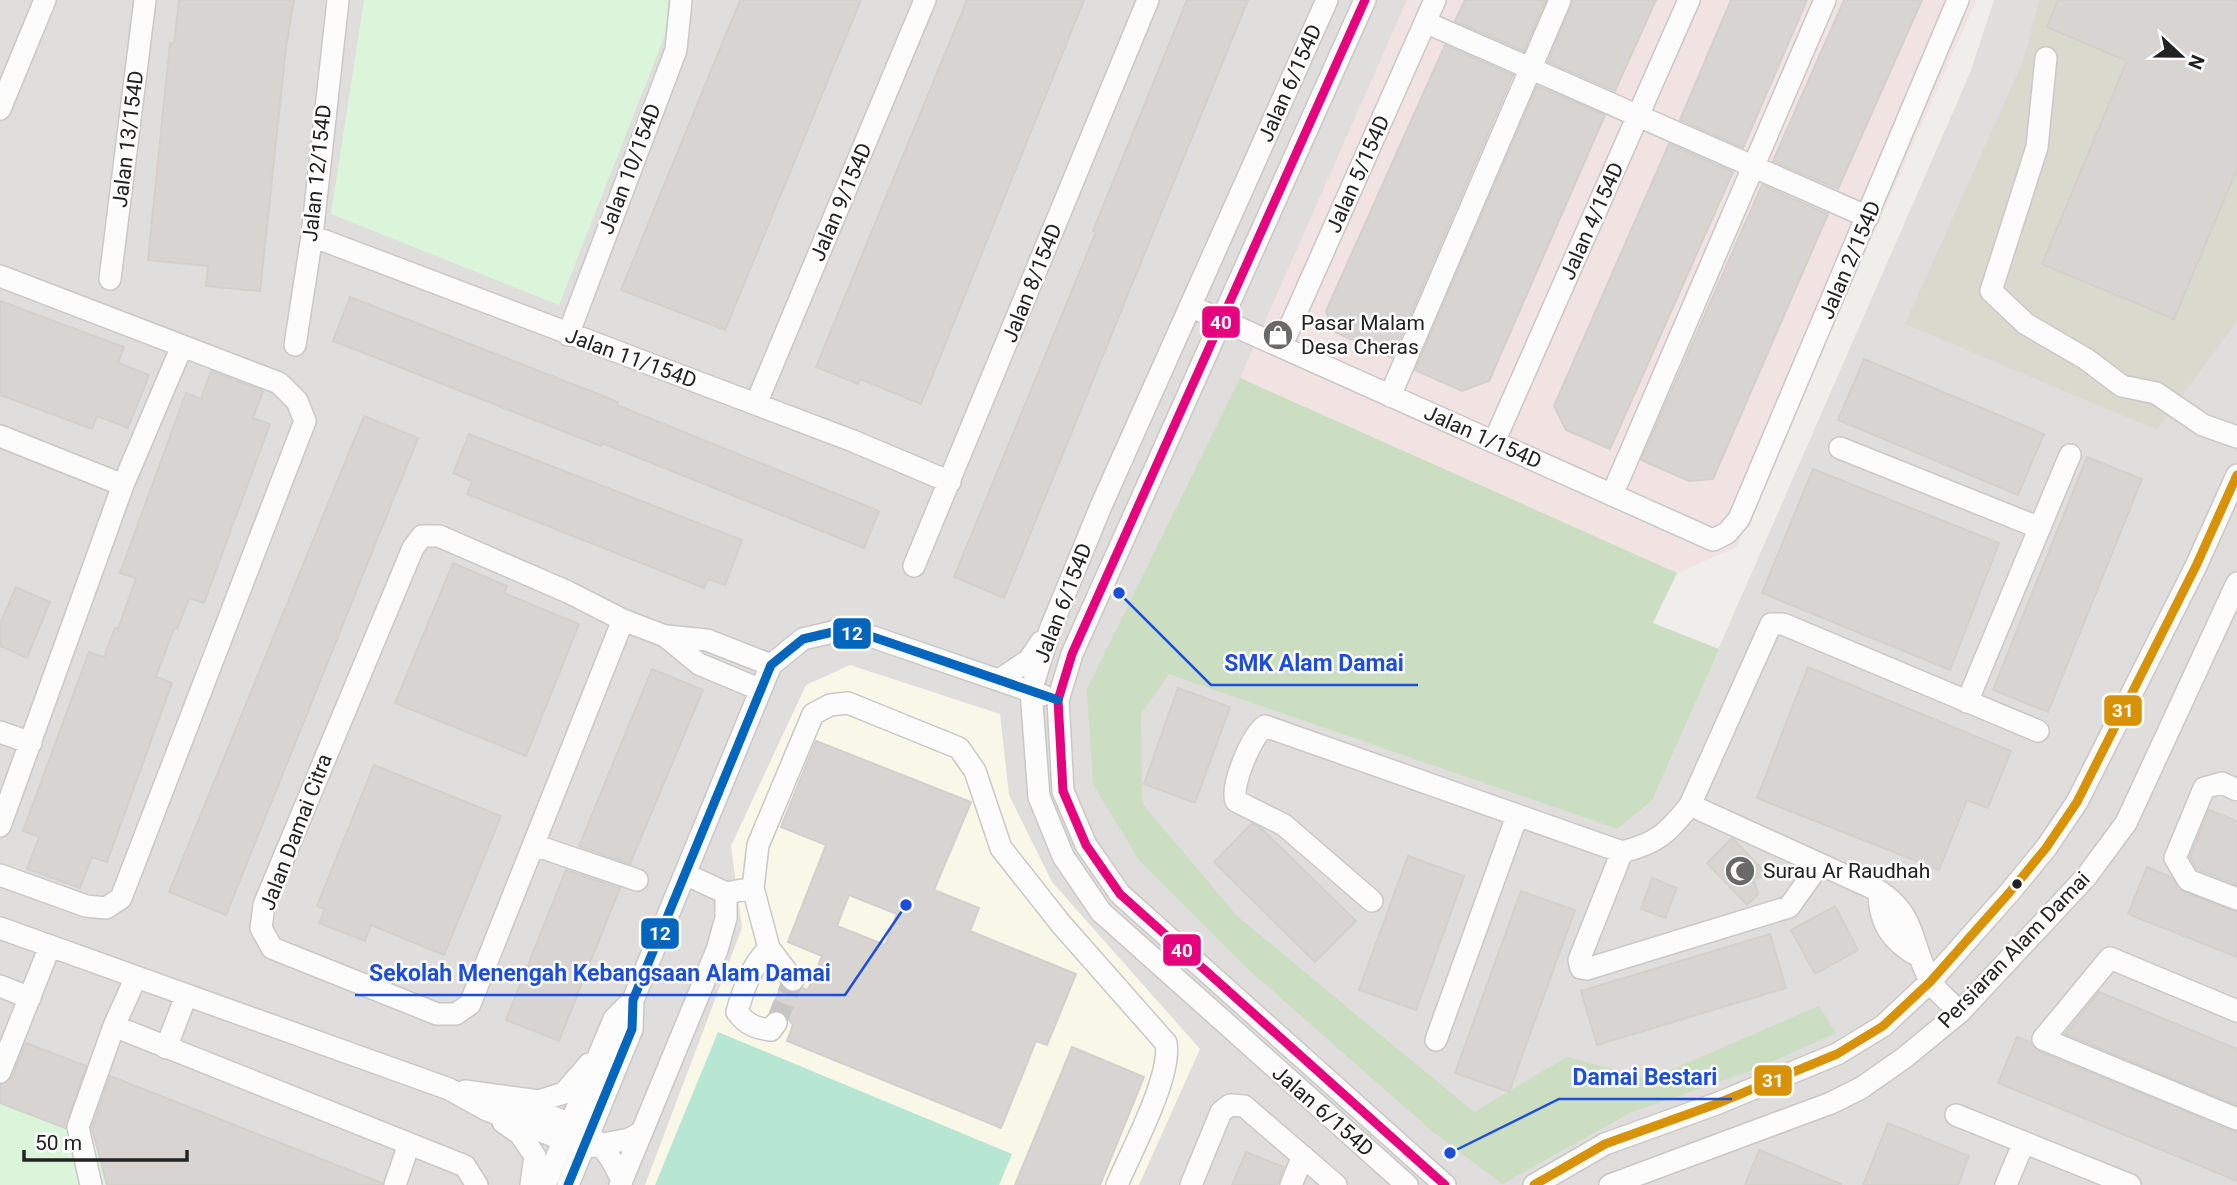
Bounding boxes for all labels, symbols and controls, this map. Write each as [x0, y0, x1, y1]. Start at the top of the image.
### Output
street label: Jalan 6/154D [1253, 21, 1327, 145]
north arrow [2146, 21, 2216, 91]
text: N [2183, 52, 2209, 73]
street label: Jalan 13/154D [108, 69, 148, 209]
street label: Jalan 10/154D [594, 100, 666, 238]
street label: Jalan 12/154D [298, 103, 336, 243]
street label: Jalan 5/154D [1321, 112, 1395, 236]
street label: Jalan 9/154D [805, 139, 877, 265]
street label: Jalan 4/154D [1555, 159, 1629, 283]
street label: Jalan 2/154D [1814, 197, 1886, 323]
street label: Jalan 8/154D [997, 220, 1067, 346]
line badge: 40 [1201, 305, 1241, 339]
text: 40 [1210, 311, 1232, 334]
place label: Pasar Malam Desa Cheras [1301, 311, 1425, 359]
shop icon: Pasar Malam Desa Cheras [1261, 318, 1295, 352]
street label: Jalan 11/154D [562, 323, 700, 393]
street label: Jalan 1/154D [1421, 400, 1545, 474]
street label: Jalan 6/154D [1029, 540, 1097, 666]
line badge: 12 [832, 617, 872, 650]
text: 12 [841, 622, 863, 645]
callout: SMK Alam Damai [1211, 641, 1418, 685]
text: SMK Alam Damai [1224, 650, 1404, 677]
line badge: 31 [2103, 694, 2143, 727]
text: 31 [2112, 699, 2134, 722]
street label: Jalan Damai Citra [255, 750, 337, 914]
mosque icon: Surau Ar Raudhah [1723, 854, 1757, 888]
place label: Surau Ar Raudhah [1763, 859, 1930, 883]
street label: Persiaran Alam Damai [1933, 867, 2095, 1033]
unlabelled marker [2010, 877, 2024, 891]
line badge: 12 [640, 917, 680, 950]
text: 12 [649, 922, 671, 945]
line badge: 40 [1162, 933, 1202, 967]
text: 40 [1171, 939, 1193, 962]
callout: Sekolah Menengah Kebangsaan Alam Damai [355, 951, 845, 995]
text: Sekolah Menengah Kebangsaan Alam Damai [369, 960, 831, 987]
callout: Damai Bestari [1559, 1055, 1732, 1099]
street label: Jalan 6/154D [1268, 1061, 1378, 1161]
text: Damai Bestari [1573, 1064, 1717, 1091]
line badge: 31 [1753, 1064, 1793, 1097]
text: 31 [1762, 1069, 1784, 1092]
scale bar [24, 1118, 187, 1162]
text: 50 m [35, 1131, 82, 1155]

